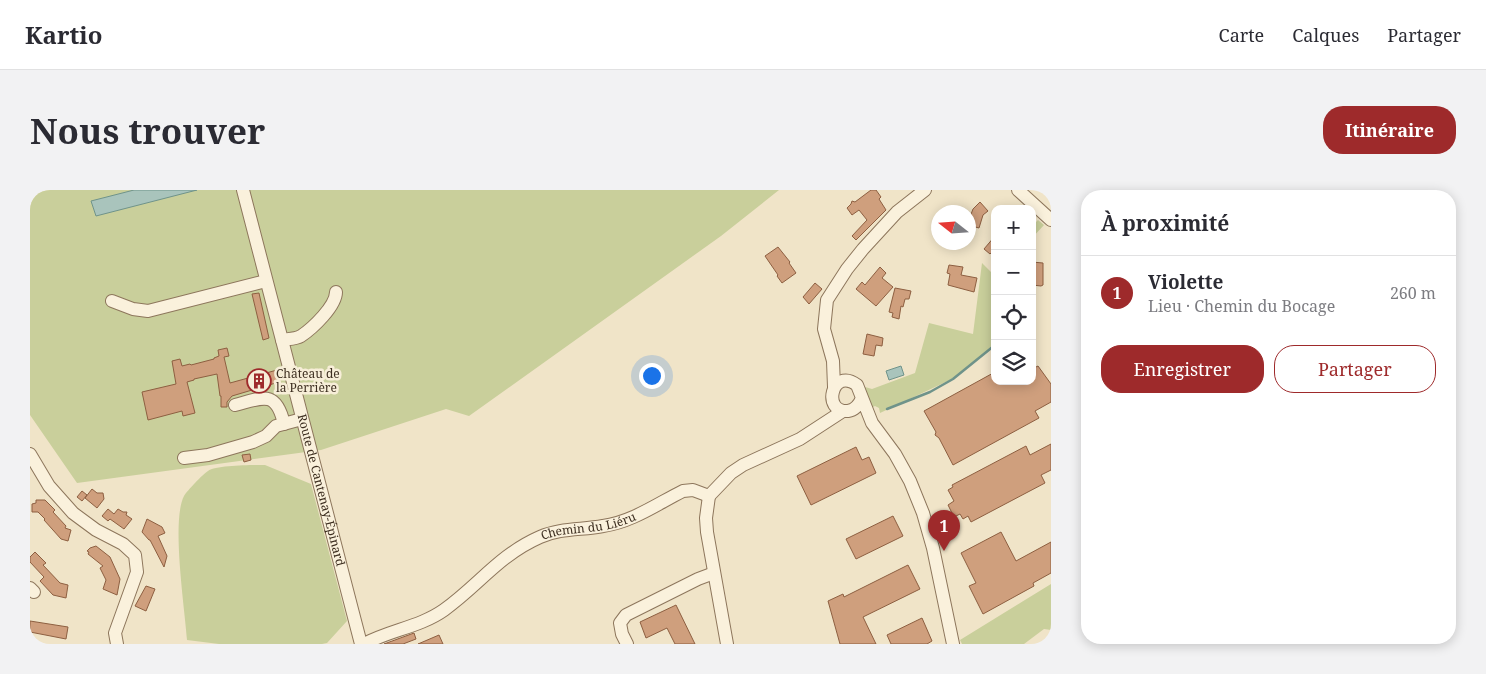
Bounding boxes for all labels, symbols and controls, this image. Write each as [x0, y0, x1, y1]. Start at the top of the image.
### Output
text: Kartio [25, 18, 102, 51]
text: Carte [1219, 23, 1264, 47]
text: Calques [1292, 23, 1359, 47]
text: Partager [1387, 23, 1461, 47]
button: Itinéraire [1323, 106, 1456, 154]
text: Nous trouver [30, 107, 265, 154]
north arrow [931, 205, 976, 250]
map controls [991, 205, 1036, 385]
button: + [991, 205, 1036, 250]
text: À proximité [1101, 209, 1229, 237]
button: − [991, 250, 1036, 295]
text: Violette [1148, 269, 1223, 295]
text: 1 [1112, 282, 1122, 304]
text: 260 m [1390, 282, 1436, 304]
button: locate [991, 295, 1036, 340]
text: Lieu · Chemin du Bocage [1148, 295, 1335, 317]
button: layers [991, 340, 1036, 385]
button: Enregistrer [1101, 345, 1264, 393]
button: Partager [1274, 345, 1436, 393]
your location [639, 363, 665, 389]
place label: Château de la Perrière [276, 365, 340, 396]
building icon: Château de la Perrière [246, 368, 272, 394]
street label: Route de Cantenay-Épinard [294, 412, 350, 568]
street label: Chemin du Liéru [538, 508, 639, 544]
pin: 1 [928, 510, 960, 551]

